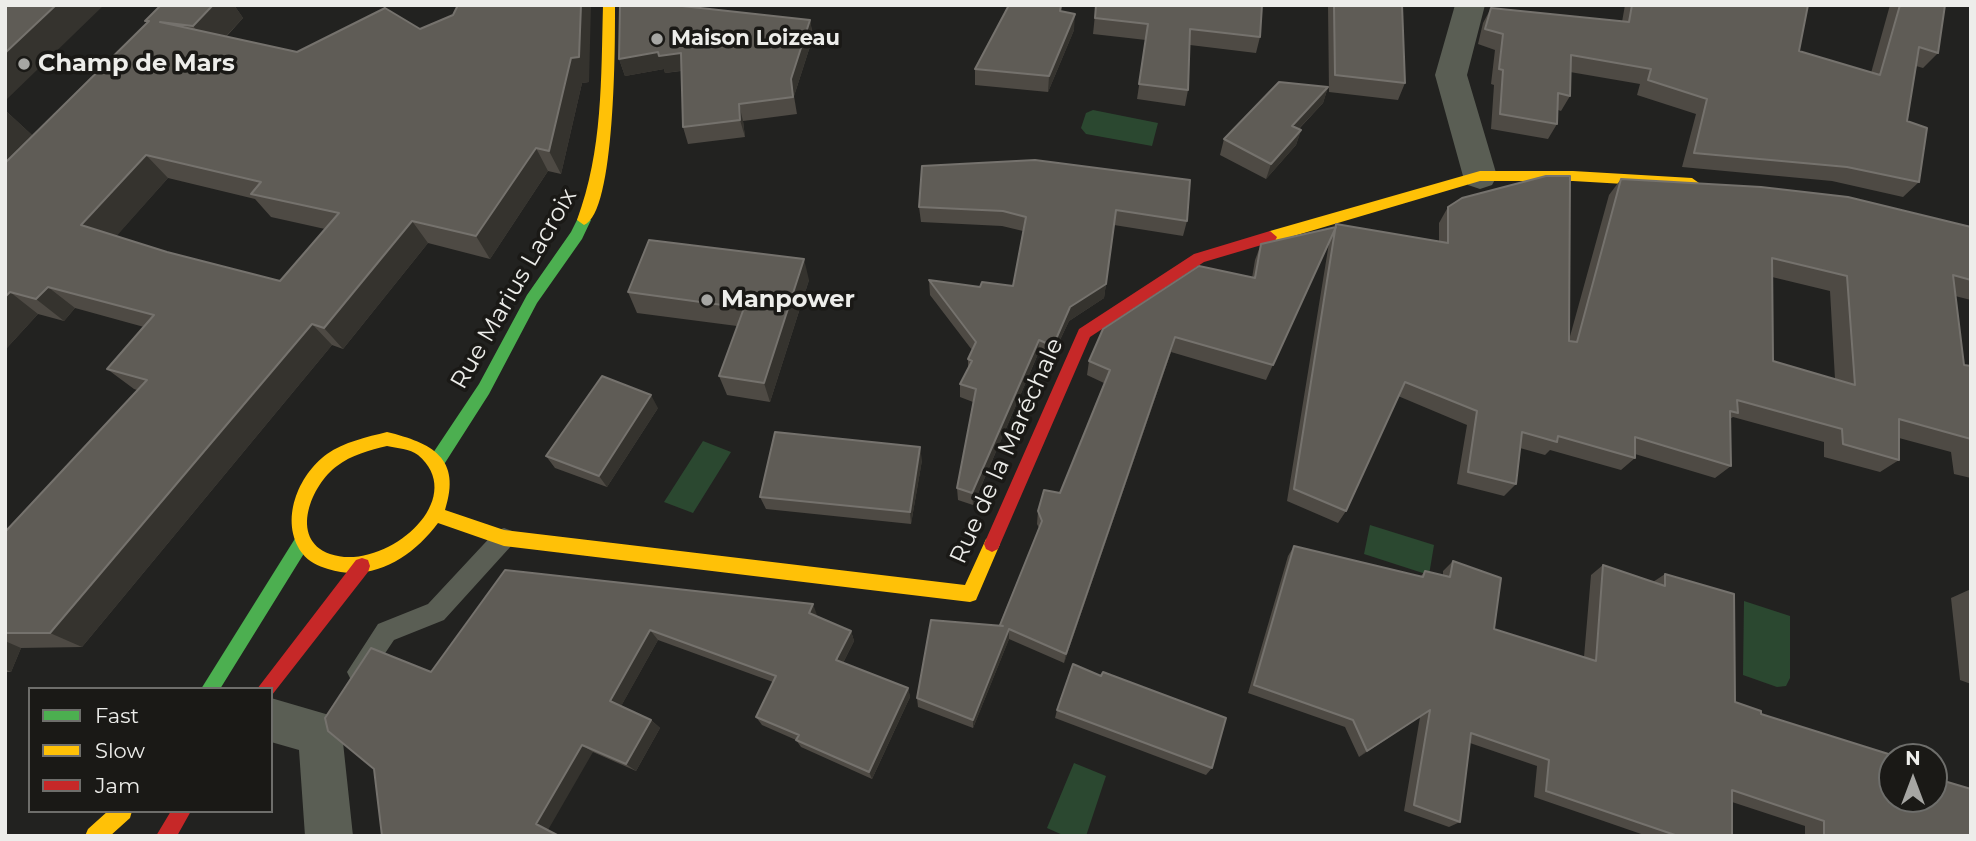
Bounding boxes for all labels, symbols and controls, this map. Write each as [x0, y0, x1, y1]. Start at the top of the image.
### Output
place label: Maison Loizeau [671, 26, 840, 52]
marker: Maison Loizeau [649, 31, 665, 47]
place label: Champ de Mars [38, 50, 235, 78]
marker: Champ de Mars [16, 56, 32, 72]
street label: Rue Marius Lacroix [445, 184, 583, 394]
place label: Manpower [721, 286, 855, 314]
marker: Manpower [699, 292, 715, 308]
street label: Rue de la Maréchale [944, 334, 1070, 568]
legend [28, 687, 273, 813]
text: Fast [95, 703, 139, 728]
text: Slow [95, 738, 145, 763]
north arrow [1878, 743, 1948, 813]
text: N [1905, 747, 1921, 770]
text: Jam [95, 773, 140, 798]

